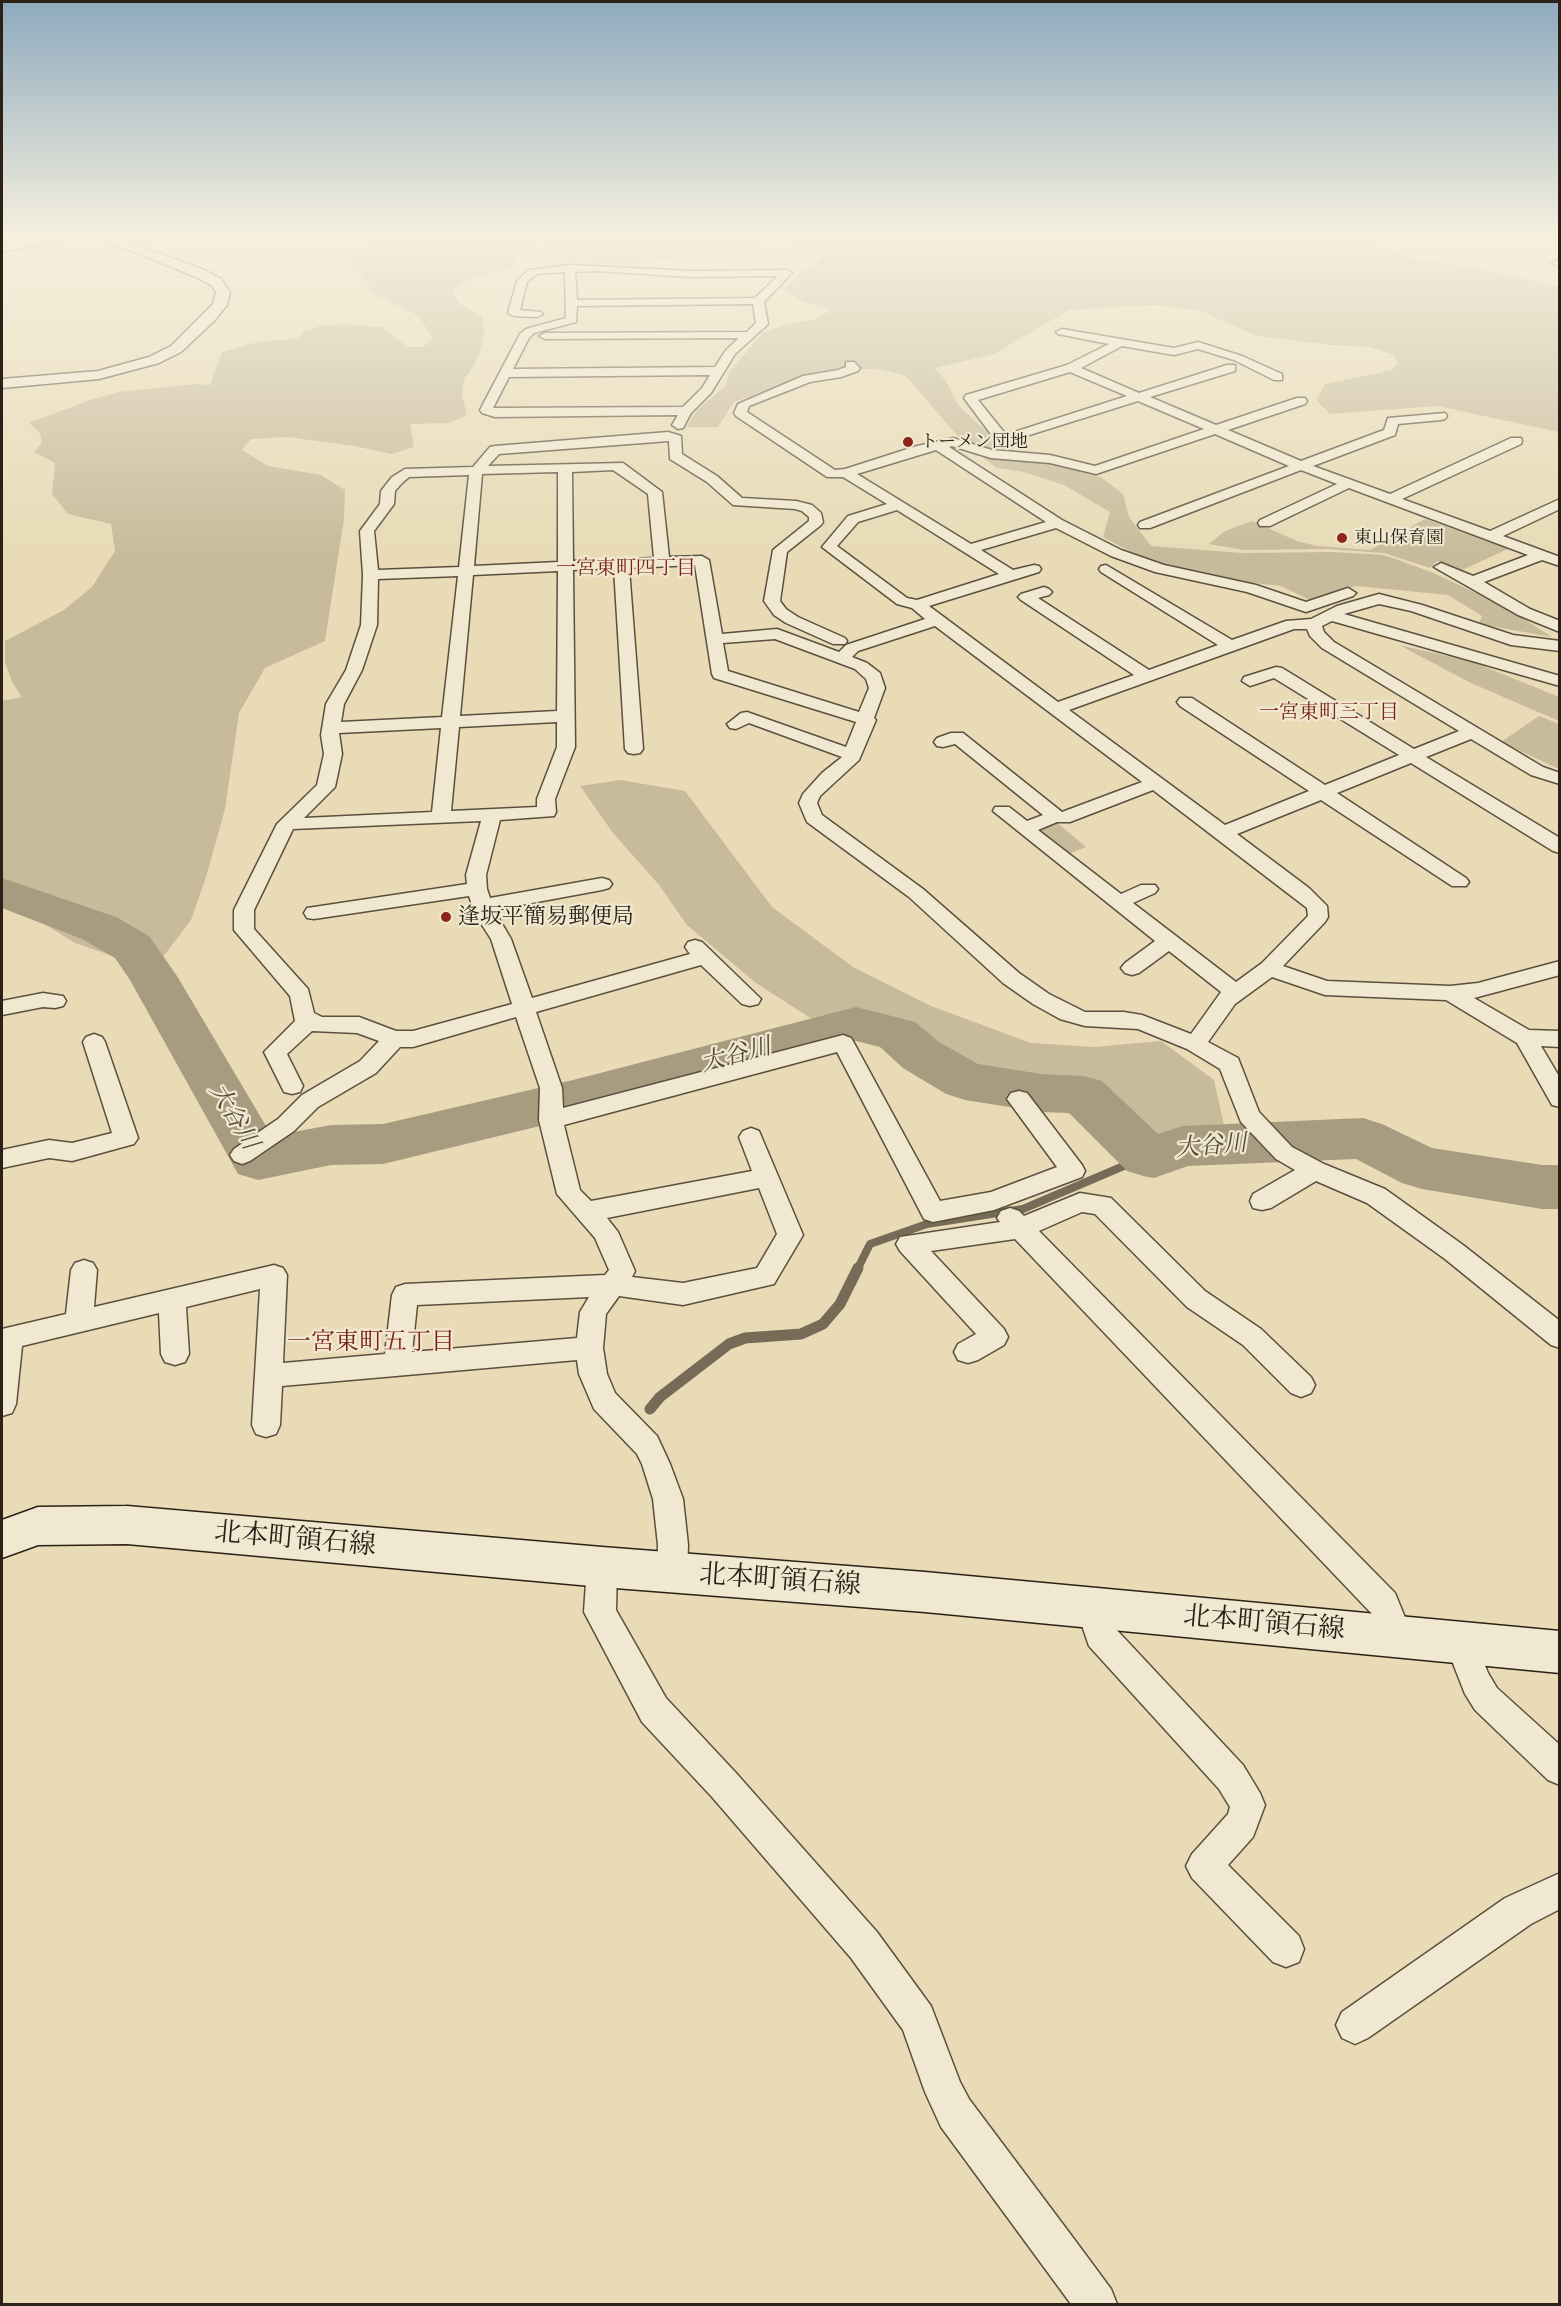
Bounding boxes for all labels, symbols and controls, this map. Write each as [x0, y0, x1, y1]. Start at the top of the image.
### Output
place label: トーメン団地 [920, 431, 1028, 453]
marker: トーメン団地 [901, 435, 915, 449]
place label: 東山保育園 [1354, 527, 1444, 549]
marker: 東山保育園 [1335, 531, 1349, 545]
district label: 一宮東町四丁目 [556, 557, 696, 581]
district label: 一宮東町三丁目 [1259, 701, 1399, 725]
place label: 逢坂平簡易郵便局 [458, 904, 634, 930]
marker: 逢坂平簡易郵便局 [439, 910, 453, 924]
water label: 大谷川 [697, 1033, 775, 1079]
water label: 大谷川 [202, 1079, 264, 1155]
water label: 大谷川 [1174, 1130, 1248, 1164]
district label: 一宮東町五丁目 [287, 1329, 455, 1357]
street label: 北本町領石線 [213, 1517, 377, 1563]
street label: 北本町領石線 [698, 1559, 862, 1603]
street label: 北本町領石線 [1182, 1601, 1346, 1647]

